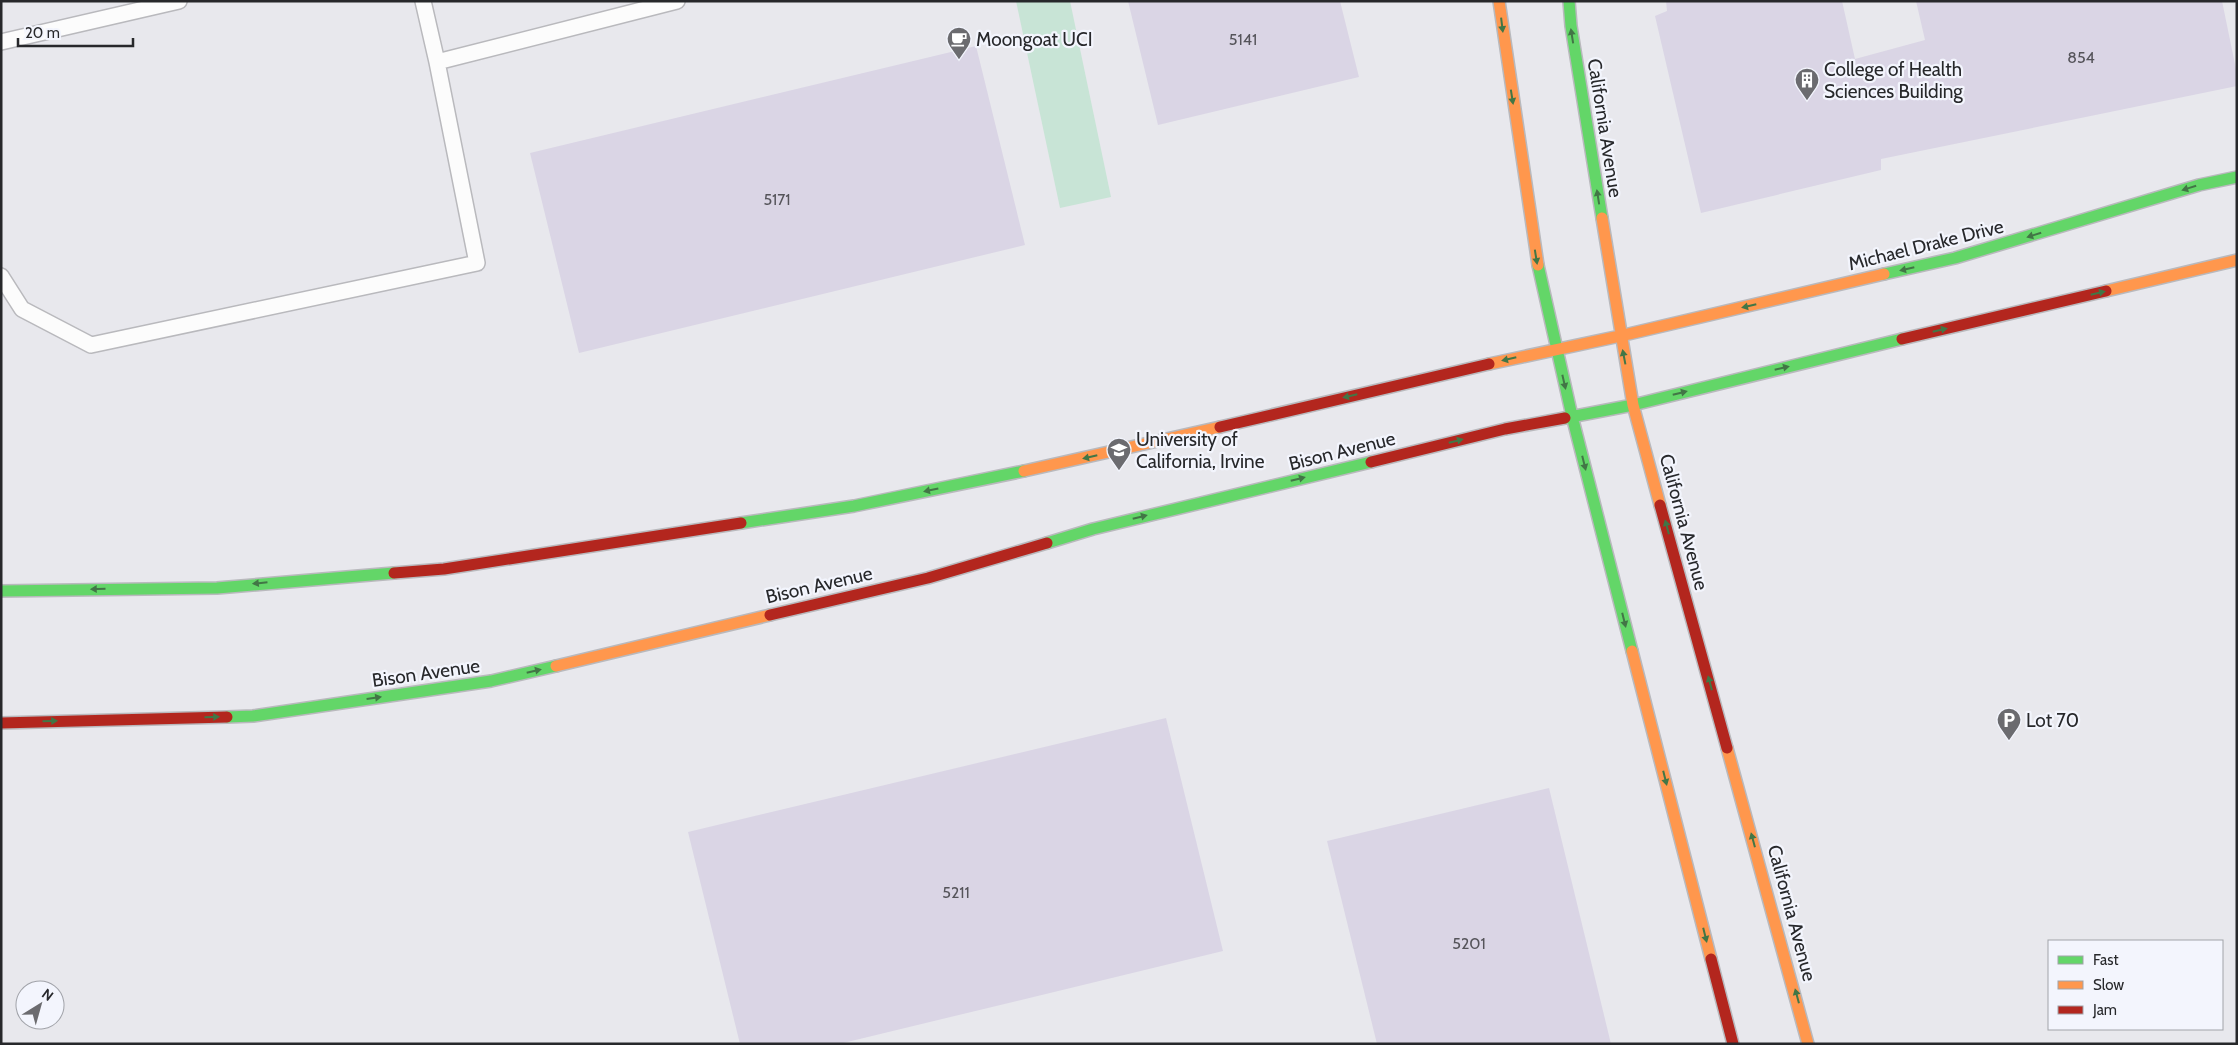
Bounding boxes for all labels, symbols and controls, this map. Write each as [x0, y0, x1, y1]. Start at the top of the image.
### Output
scale bar [18, 15, 132, 47]
one-way arrow [1498, 17, 1506, 33]
text: 20 m [25, 24, 60, 42]
cafe icon: Moongoat UCI [946, 26, 972, 60]
place label: Moongoat UCI [976, 28, 1093, 51]
one-way arrow [1568, 28, 1576, 44]
house number: 5141 [1229, 30, 1257, 49]
house number: 854 [2067, 48, 2095, 67]
street label: California Avenue [1583, 57, 1627, 199]
place label: College of Health Sciences Building [1824, 58, 1963, 103]
building icon: College of Health Sciences Building [1794, 67, 1820, 101]
one-way arrow [1508, 89, 1516, 105]
one-way arrow [2182, 185, 2197, 193]
one-way arrow [1593, 189, 1601, 205]
house number: 5171 [763, 190, 791, 209]
street label: Michael Drake Drive [1846, 215, 2006, 275]
one-way arrow [2026, 231, 2041, 239]
one-way arrow [1533, 250, 1541, 266]
one-way arrow [1900, 265, 1915, 273]
one-way arrow [2091, 288, 2106, 296]
one-way arrow [1741, 302, 1757, 310]
one-way arrow [1933, 326, 1948, 334]
one-way arrow [1620, 350, 1628, 365]
one-way arrow [1501, 355, 1516, 363]
one-way arrow [1775, 364, 1790, 372]
one-way arrow [1560, 374, 1568, 389]
one-way arrow [1673, 389, 1688, 397]
one-way arrow [1343, 392, 1358, 400]
street label: Bison Avenue [1286, 427, 1398, 475]
place label: University of California, Irvine [1136, 428, 1265, 473]
school or university icon: University of California, Irvine [1106, 437, 1132, 471]
one-way arrow [1448, 437, 1463, 445]
street label: California Avenue [1655, 451, 1713, 593]
one-way arrow [1082, 453, 1097, 461]
one-way arrow [1580, 455, 1588, 470]
one-way arrow [1290, 475, 1305, 483]
one-way arrow [923, 486, 938, 494]
one-way arrow [1132, 513, 1147, 521]
one-way arrow [1662, 519, 1670, 534]
street label: Bison Avenue [763, 562, 875, 608]
one-way arrow [252, 579, 268, 587]
one-way arrow [90, 586, 106, 594]
one-way arrow [1620, 613, 1628, 628]
street label: Bison Avenue [371, 654, 482, 692]
one-way arrow [526, 667, 541, 675]
one-way arrow [1706, 676, 1714, 691]
one-way arrow [366, 694, 382, 702]
parking icon: Lot 70 [1996, 707, 2022, 741]
place label: Lot 70 [2026, 709, 2079, 732]
one-way arrow [205, 713, 221, 721]
one-way arrow [42, 717, 58, 725]
one-way arrow [1661, 770, 1669, 785]
one-way arrow [1749, 832, 1757, 847]
street label: California Avenue [1763, 842, 1821, 984]
house number: 5211 [942, 883, 970, 902]
one-way arrow [1701, 928, 1709, 943]
house number: 5201 [1452, 934, 1486, 953]
legend [2048, 940, 2223, 1030]
text: Fast [2093, 951, 2118, 969]
text: Slow [2093, 976, 2124, 994]
north arrow [15, 980, 65, 1030]
text: N [38, 984, 57, 1005]
one-way arrow [1792, 989, 1800, 1004]
text: Jam [2092, 1001, 2117, 1019]

